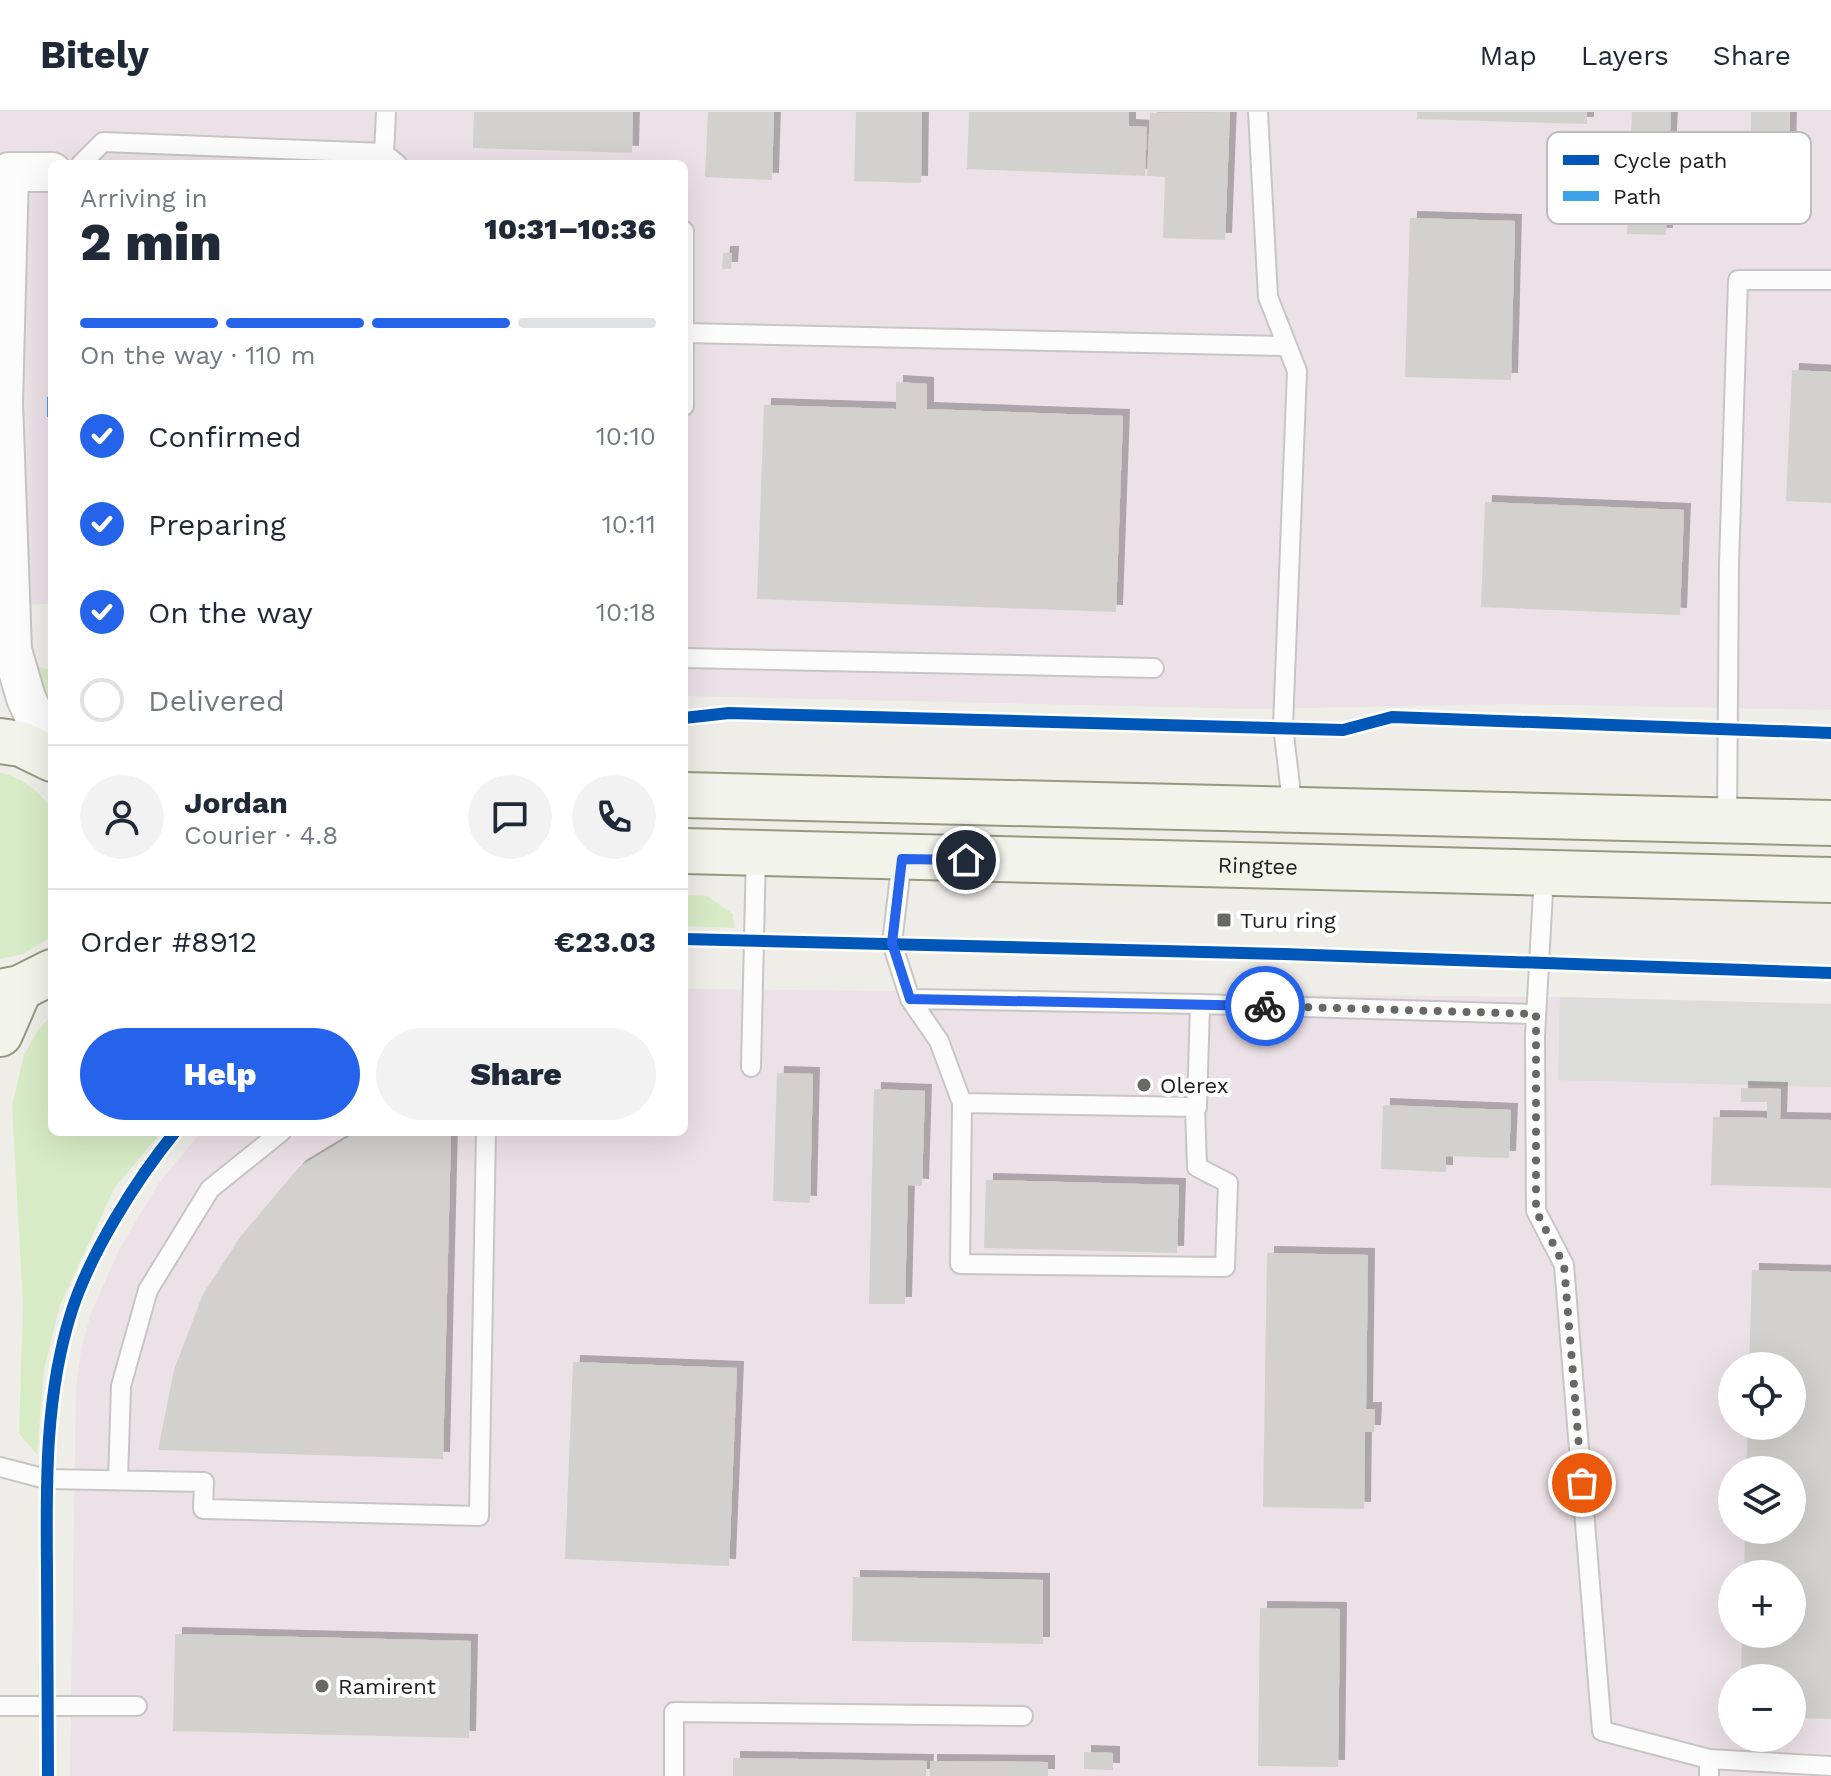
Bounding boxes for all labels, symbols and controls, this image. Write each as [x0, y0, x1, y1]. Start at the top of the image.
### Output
text: Bitely [40, 33, 149, 77]
text: Map [1480, 39, 1537, 72]
text: Layers [1581, 39, 1669, 72]
text: Share [1713, 39, 1791, 72]
legend [1547, 132, 1811, 224]
text: Cycle path [1613, 148, 1727, 173]
text: Arriving in [80, 183, 208, 213]
text: Path [1613, 184, 1661, 209]
text: 10:31–10:36 [484, 211, 656, 246]
text: 2 min [80, 212, 222, 273]
text: On the way · 110 m [80, 340, 315, 370]
icon: check [80, 414, 124, 458]
text: Confirmed [148, 419, 302, 454]
text: 10:10 [596, 421, 656, 451]
icon: check [80, 502, 124, 546]
text: Preparing [148, 507, 286, 542]
text: 10:11 [602, 509, 656, 539]
icon: check [80, 590, 124, 634]
text: On the way [148, 595, 313, 630]
text: 10:18 [596, 597, 656, 627]
text: Delivered [148, 683, 285, 718]
button: person [80, 775, 164, 859]
button: chat [468, 775, 552, 859]
button: phone [572, 775, 656, 859]
text: Jordan [184, 785, 288, 820]
text: Courier · 4.8 [184, 820, 338, 850]
pin [932, 826, 1000, 894]
icon: home [944, 838, 988, 882]
street label: Ringtee [1217, 852, 1298, 880]
place label: Turu ring [1240, 908, 1336, 933]
marker: Turu ring [1215, 911, 1233, 929]
text: Order #8912 [80, 924, 257, 959]
text: €23.03 [554, 924, 656, 959]
courier [1225, 966, 1305, 1046]
icon: bike [1243, 984, 1287, 1028]
button: Help [80, 1028, 360, 1120]
button: Share [376, 1028, 656, 1120]
place label: Olerex [1160, 1073, 1229, 1098]
marker: Olerex [1135, 1076, 1153, 1094]
map controls [1718, 1352, 1806, 1752]
button: locate [1718, 1352, 1806, 1440]
pin [1548, 1449, 1616, 1517]
button: layers [1718, 1456, 1806, 1544]
icon: bag [1560, 1461, 1604, 1505]
button: + [1718, 1560, 1806, 1648]
button: − [1718, 1664, 1806, 1752]
place label: Ramirent [338, 1674, 436, 1699]
marker: Ramirent [313, 1677, 331, 1695]

